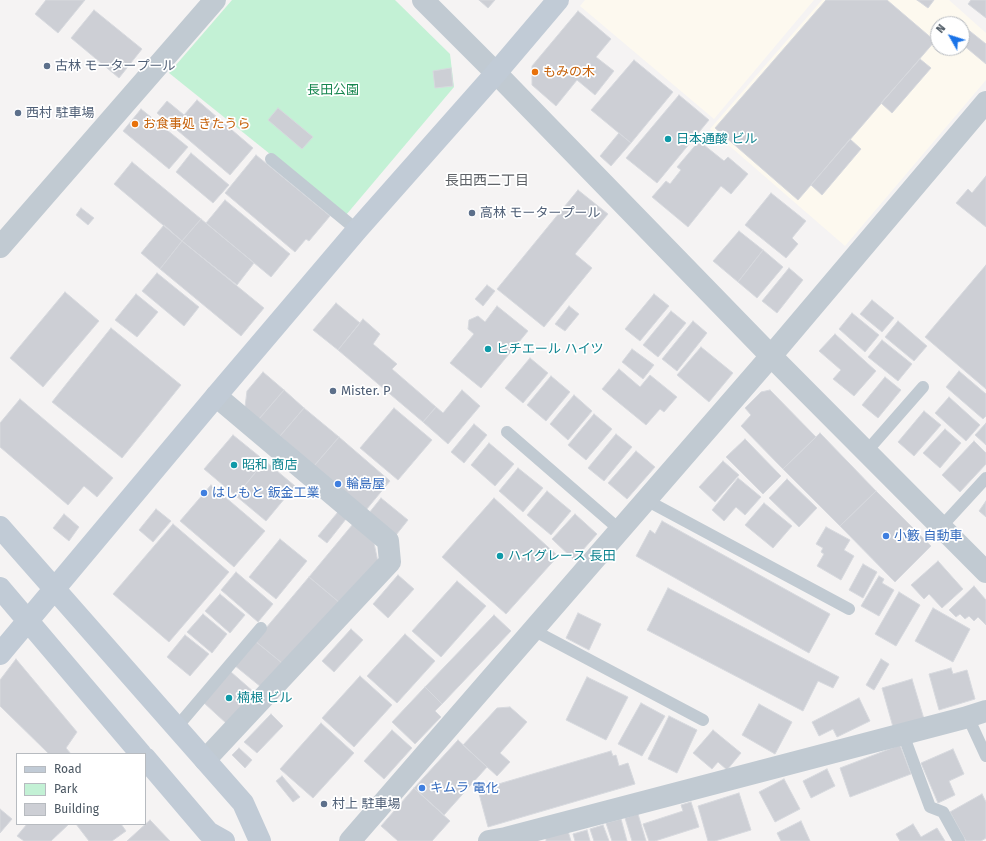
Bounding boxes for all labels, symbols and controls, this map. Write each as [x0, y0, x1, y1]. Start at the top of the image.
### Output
north arrow [930, 16, 970, 56]
text: N [934, 22, 948, 36]
place label: 古林 モータープール [55, 58, 175, 74]
marker: 古林 モータープール [42, 61, 52, 71]
place label: もみの木 [543, 64, 595, 80]
marker: もみの木 [530, 67, 540, 77]
park label: 長田公園 [307, 82, 359, 98]
place label: 西村 駐車場 [26, 105, 94, 121]
marker: 西村 駐車場 [13, 108, 23, 118]
place label: お食事処 きたうら [143, 116, 250, 132]
marker: お食事処 きたうら [130, 119, 140, 129]
place label: 日本通酸 ビル [676, 131, 757, 147]
marker: 日本通酸 ビル [663, 134, 673, 144]
district label: 長田西二丁目 [445, 173, 529, 189]
place label: 高林 モータープール [480, 205, 600, 221]
marker: 高林 モータープール [467, 208, 477, 218]
place label: ヒチエール ハイツ [496, 341, 603, 357]
marker: ヒチエール ハイツ [483, 344, 493, 354]
place label: Mister. P [341, 383, 391, 399]
marker: Mister. P [328, 386, 338, 396]
place label: 昭和 商店 [242, 457, 297, 473]
marker: 昭和 商店 [229, 460, 239, 470]
place label: 輪島屋 [346, 476, 385, 492]
marker: 輪島屋 [333, 479, 343, 489]
place label: はしもと 鈑金工業 [212, 485, 319, 501]
marker: はしもと 鈑金工業 [199, 488, 209, 498]
place label: 小籔 自動車 [894, 528, 962, 544]
marker: 小籔 自動車 [881, 531, 891, 541]
place label: ハイグレース 長田 [508, 548, 615, 564]
marker: ハイグレース 長田 [495, 551, 505, 561]
place label: 楠根 ビル [237, 690, 292, 706]
marker: 楠根 ビル [224, 693, 234, 703]
legend [16, 753, 146, 825]
text: Road [54, 762, 82, 776]
place label: キムラ 電化 [430, 780, 498, 796]
text: Park [54, 782, 78, 796]
marker: キムラ 電化 [417, 783, 427, 793]
place label: 村上 駐車場 [332, 796, 400, 812]
marker: 村上 駐車場 [319, 799, 329, 809]
text: Building [54, 802, 99, 816]

